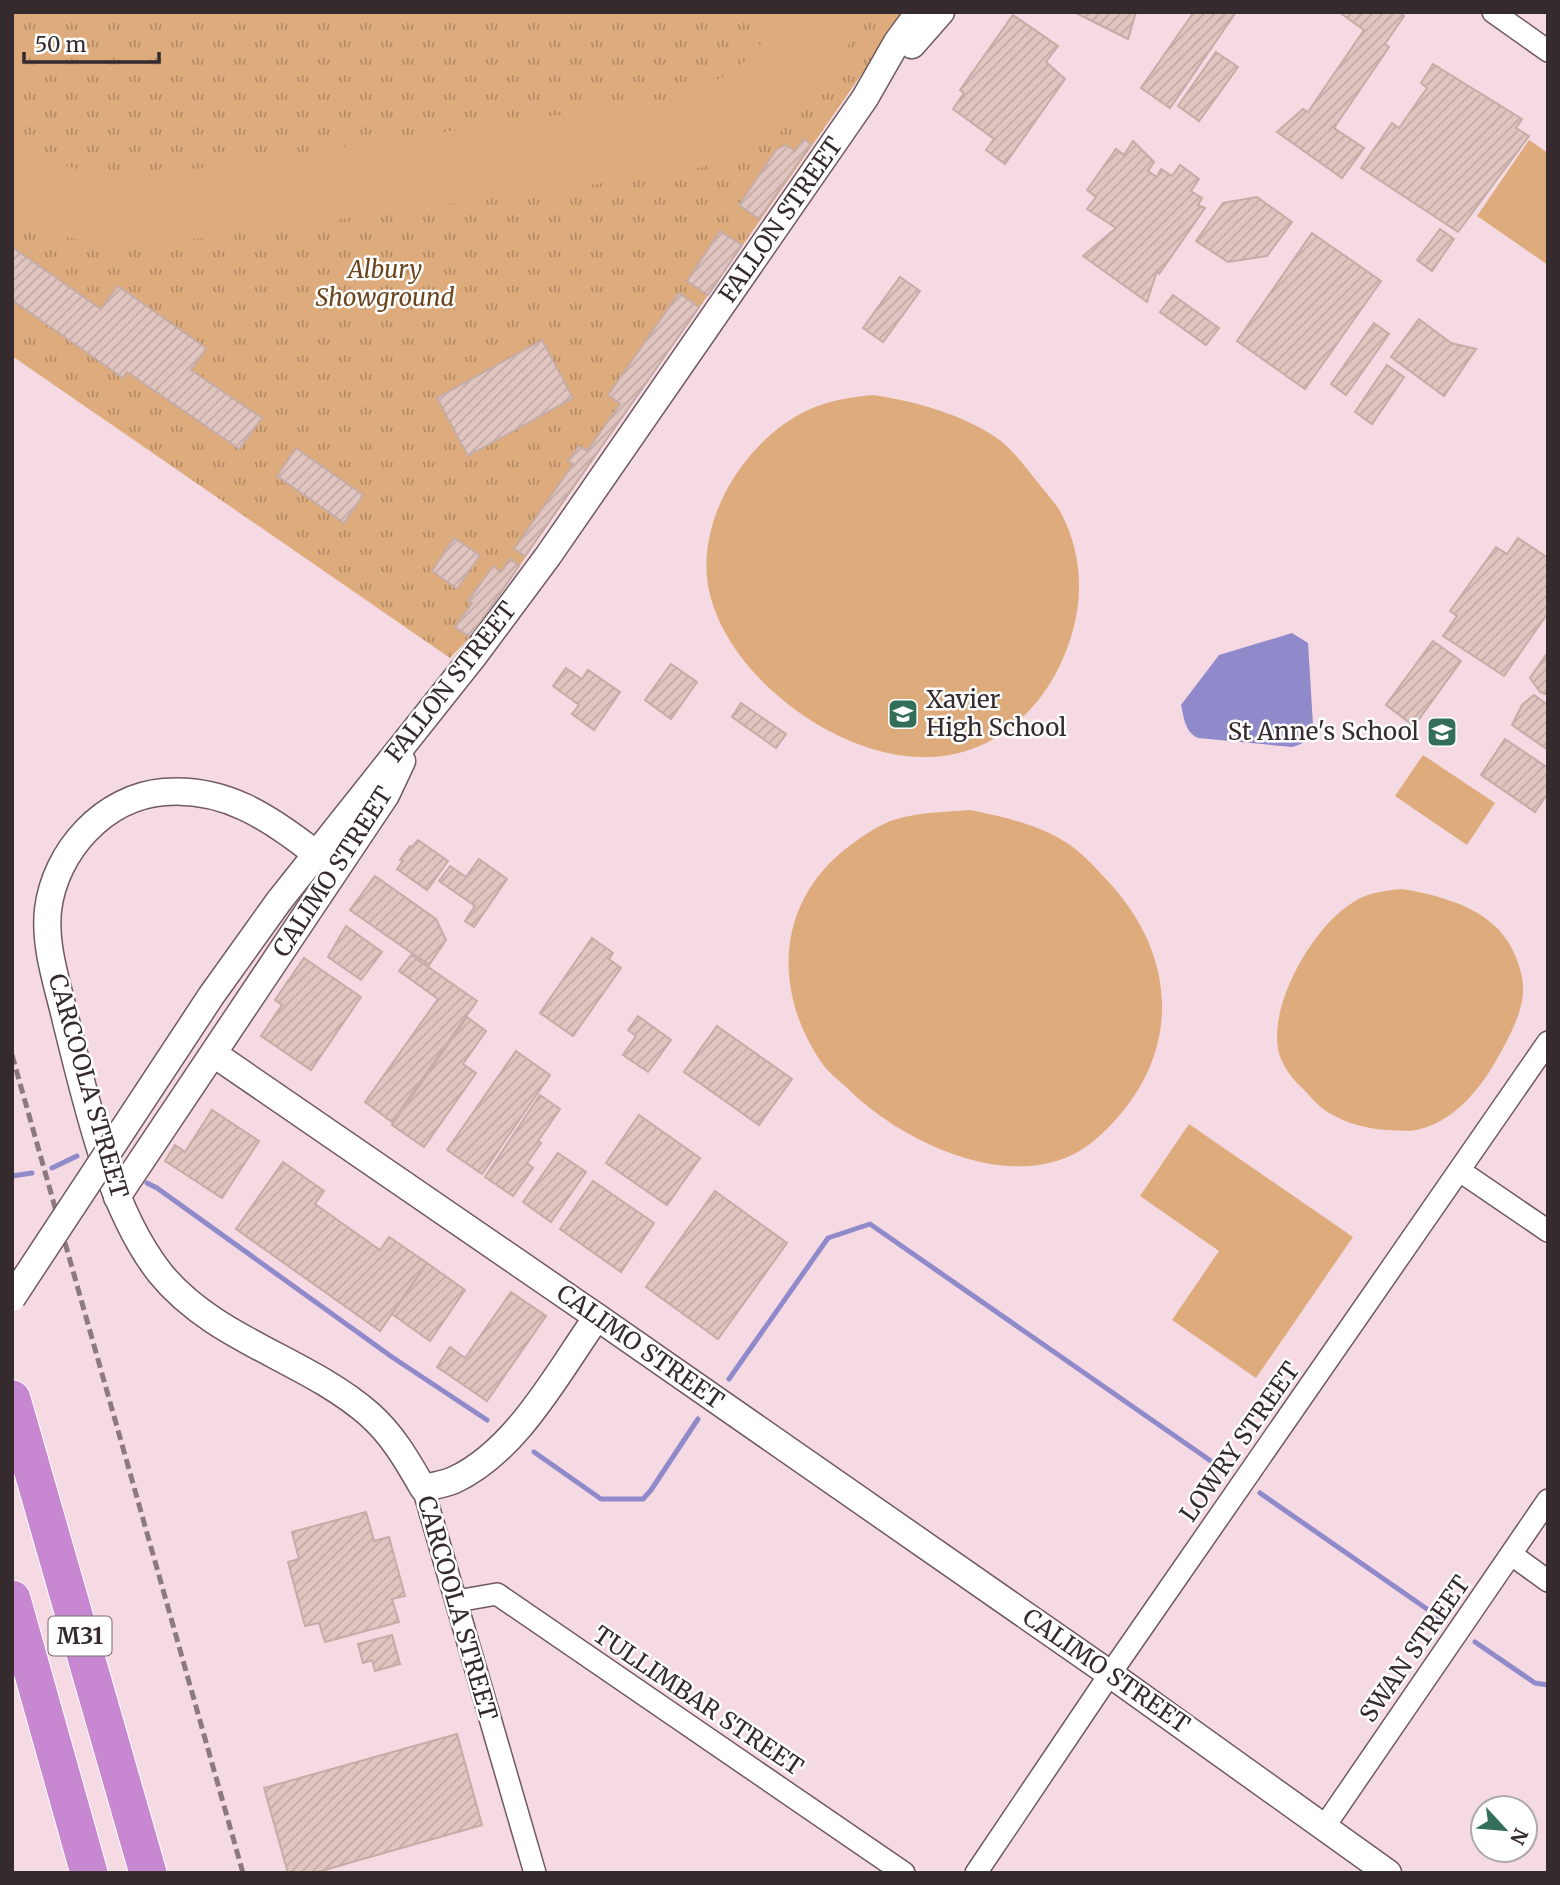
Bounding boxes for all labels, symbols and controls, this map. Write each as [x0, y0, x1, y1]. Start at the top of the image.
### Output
scale bar [24, 21, 159, 65]
text: 50 m [35, 31, 86, 58]
street label: FALLON STREET [712, 131, 849, 308]
park label: Albury Showground [316, 254, 454, 313]
street label: FALLON STREET [378, 595, 523, 768]
place label: Xavier High School [926, 684, 1067, 743]
school or university icon: Xavier High School [886, 697, 920, 731]
school or university icon: St Anne's School [1425, 715, 1459, 749]
place label: St Anne's School [1228, 716, 1419, 747]
street label: CALIMO STREET [266, 780, 399, 963]
street label: CARCOOLA STREET [42, 970, 135, 1202]
street label: CALIMO STREET [551, 1277, 730, 1416]
street label: LOWRY STREET [1173, 1356, 1306, 1528]
street label: CARCOOLA STREET [411, 1492, 504, 1724]
street label: SWAN STREET [1353, 1569, 1477, 1728]
street label: CALIMO STREET [1017, 1601, 1196, 1740]
road number: M31 [48, 1616, 112, 1656]
street label: TULLIMBAR STREET [587, 1619, 809, 1783]
north arrow [1469, 1794, 1539, 1864]
text: N [1505, 1824, 1533, 1848]

